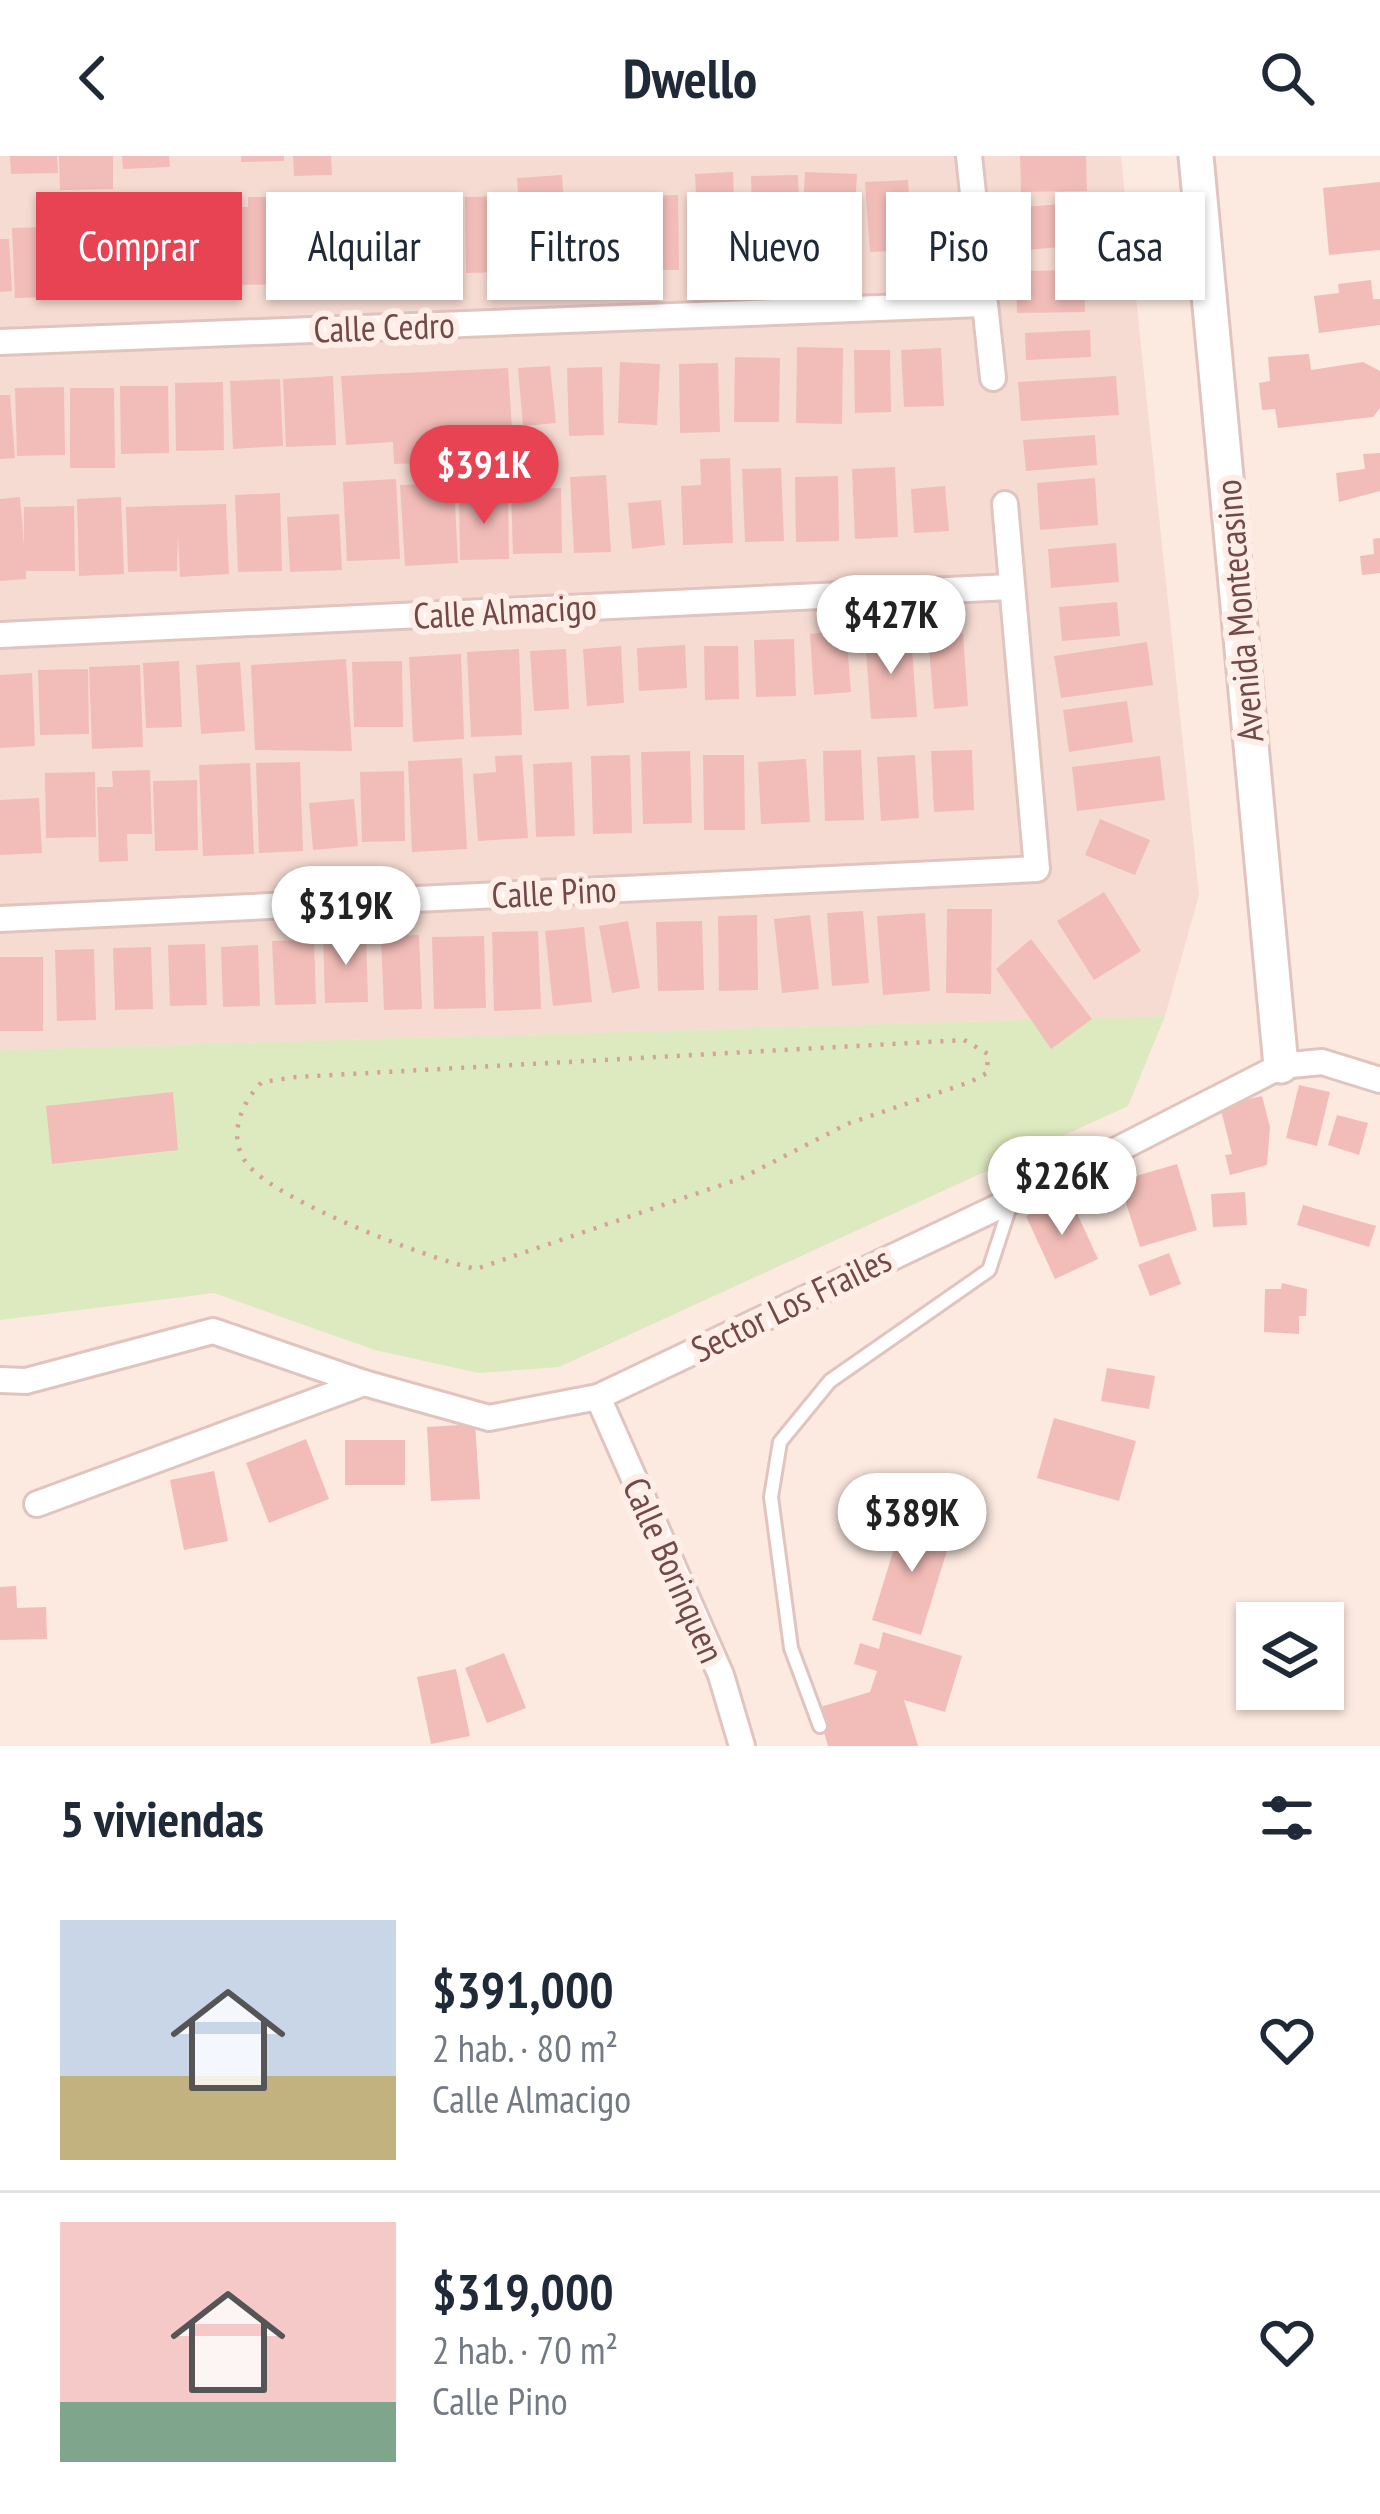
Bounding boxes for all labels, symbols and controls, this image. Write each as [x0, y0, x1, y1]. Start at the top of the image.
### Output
text: Dwello [623, 43, 757, 113]
icon: back [60, 45, 126, 111]
icon: search [1254, 45, 1320, 111]
chip: Comprar [36, 192, 242, 300]
chip: Alquilar [266, 192, 463, 300]
chip: Filtros [487, 192, 663, 300]
chip: Nuevo [687, 192, 862, 300]
chip: Piso [886, 192, 1031, 300]
chip: Casa [1055, 192, 1205, 300]
street label: Calle Cedro [313, 301, 455, 352]
pin: $391K [400, 425, 568, 527]
text: $391K [437, 438, 531, 489]
street label: Avenida Montecasino [1204, 478, 1273, 744]
pin: $427K [807, 575, 975, 677]
street label: Calle Almacigo [412, 582, 598, 639]
text: $427K [844, 588, 938, 639]
street label: Calle Pino [490, 865, 618, 918]
pin: $319K [262, 866, 430, 968]
text: $319K [299, 879, 393, 930]
pin: $226K [978, 1136, 1146, 1238]
text: $226K [1015, 1149, 1109, 1200]
street label: Sector Los Frailes [683, 1235, 898, 1372]
street label: Calle Borinquen [613, 1470, 736, 1670]
pin: $389K [828, 1473, 996, 1575]
text: $389K [865, 1486, 959, 1537]
map controls [1236, 1602, 1344, 1710]
button: layers [1236, 1602, 1344, 1710]
text: 5 viviendas [60, 1785, 264, 1851]
icon: filters [1254, 1785, 1320, 1851]
text: $391,000 [432, 1956, 614, 2022]
icon: home [156, 1968, 300, 2112]
icon: heart [1254, 2007, 1320, 2073]
text: 2 hab. · 80 m² [432, 2022, 618, 2073]
text: Calle Almacigo [432, 2073, 631, 2124]
text: $319,000 [432, 2258, 614, 2324]
icon: home [156, 2270, 300, 2414]
icon: heart [1254, 2309, 1320, 2375]
text: 2 hab. · 70 m² [432, 2324, 618, 2375]
text: Calle Pino [432, 2375, 568, 2426]

